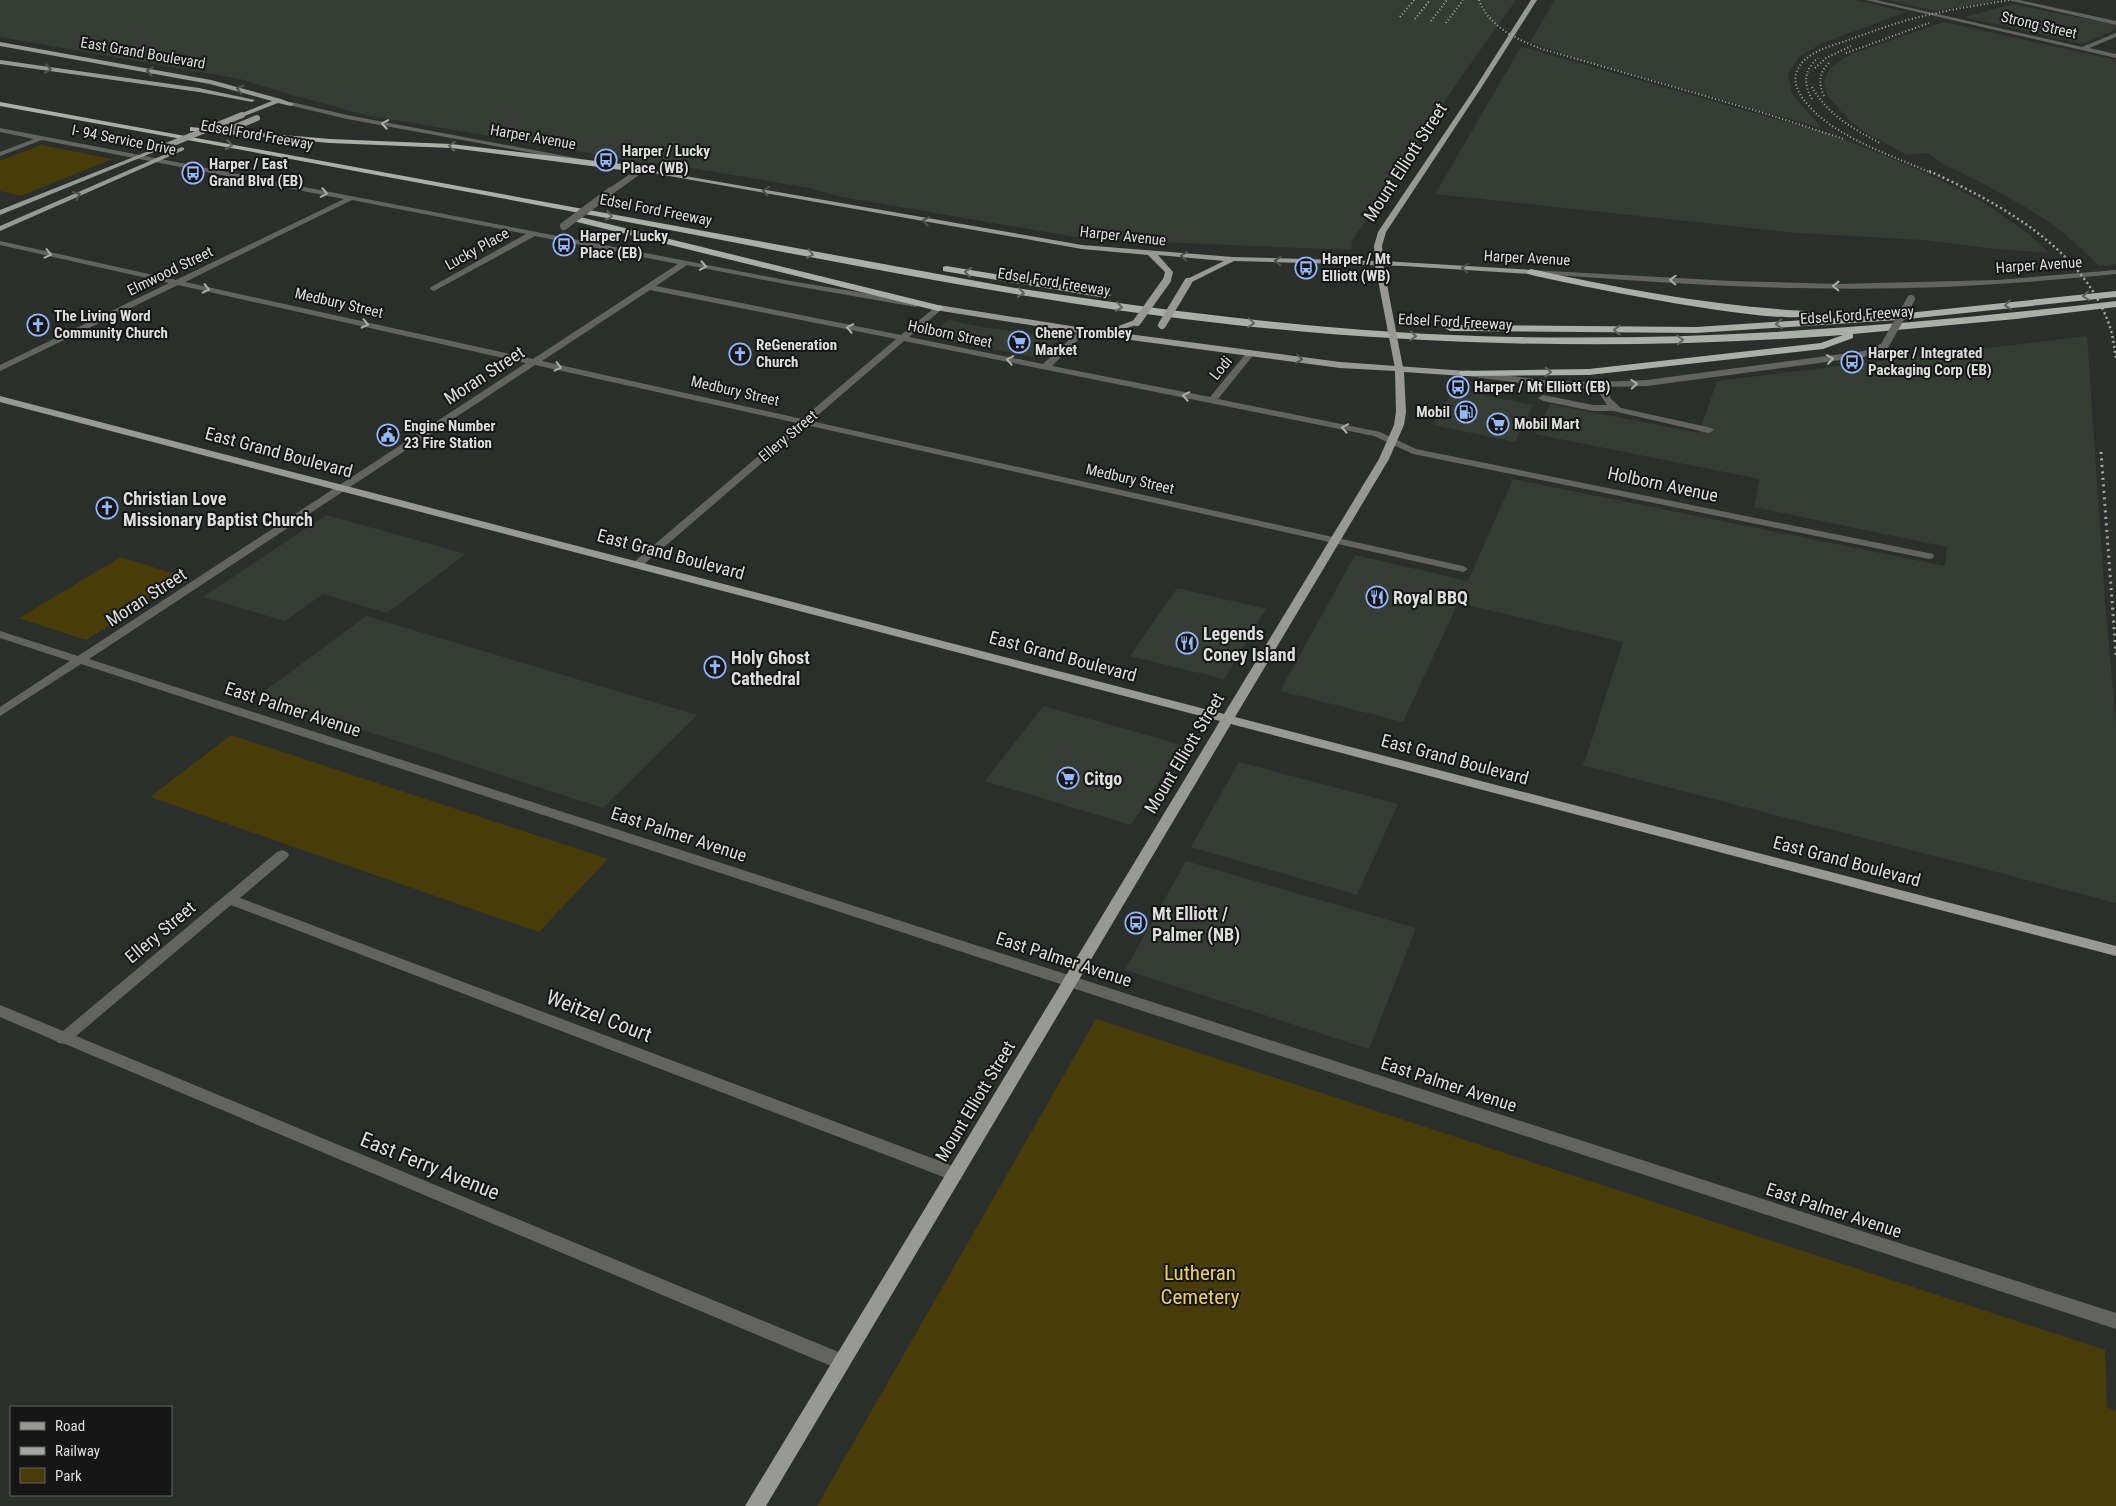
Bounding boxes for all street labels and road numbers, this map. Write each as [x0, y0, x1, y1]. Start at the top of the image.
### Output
street label: Strong Street [1999, 8, 2079, 42]
street label: East Grand Boulevard [79, 33, 207, 73]
street label: Mount Elliott Street [1359, 99, 1451, 225]
street label: Edsel Ford Freeway [199, 116, 315, 154]
street label: I- 94 Service Drive [70, 121, 178, 159]
street label: Harper Avenue [489, 121, 577, 153]
street label: Edsel Ford Freeway [598, 190, 714, 230]
street label: Harper Avenue [1079, 223, 1167, 249]
street label: Lucky Place [442, 224, 512, 274]
street label: Elmwood Street [124, 243, 216, 299]
street label: Harper Avenue [1483, 247, 1571, 269]
street label: Harper Avenue [1995, 253, 2083, 277]
street label: Edsel Ford Freeway [996, 264, 1112, 300]
street label: Medbury Street [293, 284, 385, 322]
street label: Edsel Ford Freeway [1800, 302, 1914, 328]
street label: Edsel Ford Freeway [1398, 310, 1512, 334]
street label: Holborn Street [906, 316, 994, 352]
street label: Moran Street [440, 341, 528, 409]
street label: Lodi [1206, 352, 1236, 384]
street label: Medbury Street [689, 372, 781, 410]
street label: Ellery Street [755, 406, 821, 466]
street label: East Grand Boulevard [203, 422, 355, 482]
street label: Medbury Street [1084, 460, 1176, 498]
street label: Holborn Avenue [1606, 462, 1720, 506]
street label: East Grand Boulevard [595, 524, 747, 584]
street label: Moran Street [102, 563, 190, 631]
street label: East Grand Boulevard [987, 626, 1139, 686]
street label: East Palmer Avenue [223, 677, 363, 741]
street label: Mount Elliott Street [1140, 689, 1228, 817]
street label: East Grand Boulevard [1379, 729, 1531, 789]
street label: East Palmer Avenue [609, 802, 749, 866]
street label: East Grand Boulevard [1771, 831, 1923, 891]
street label: Ellery Street [121, 897, 199, 967]
street label: East Palmer Avenue [994, 927, 1134, 991]
street label: Weitzel Court [543, 985, 655, 1047]
street label: Mount Elliott Street [931, 1037, 1019, 1165]
street label: East Palmer Avenue [1379, 1052, 1519, 1116]
street label: East Ferry Avenue [357, 1127, 503, 1205]
street label: East Palmer Avenue [1764, 1178, 1904, 1242]

